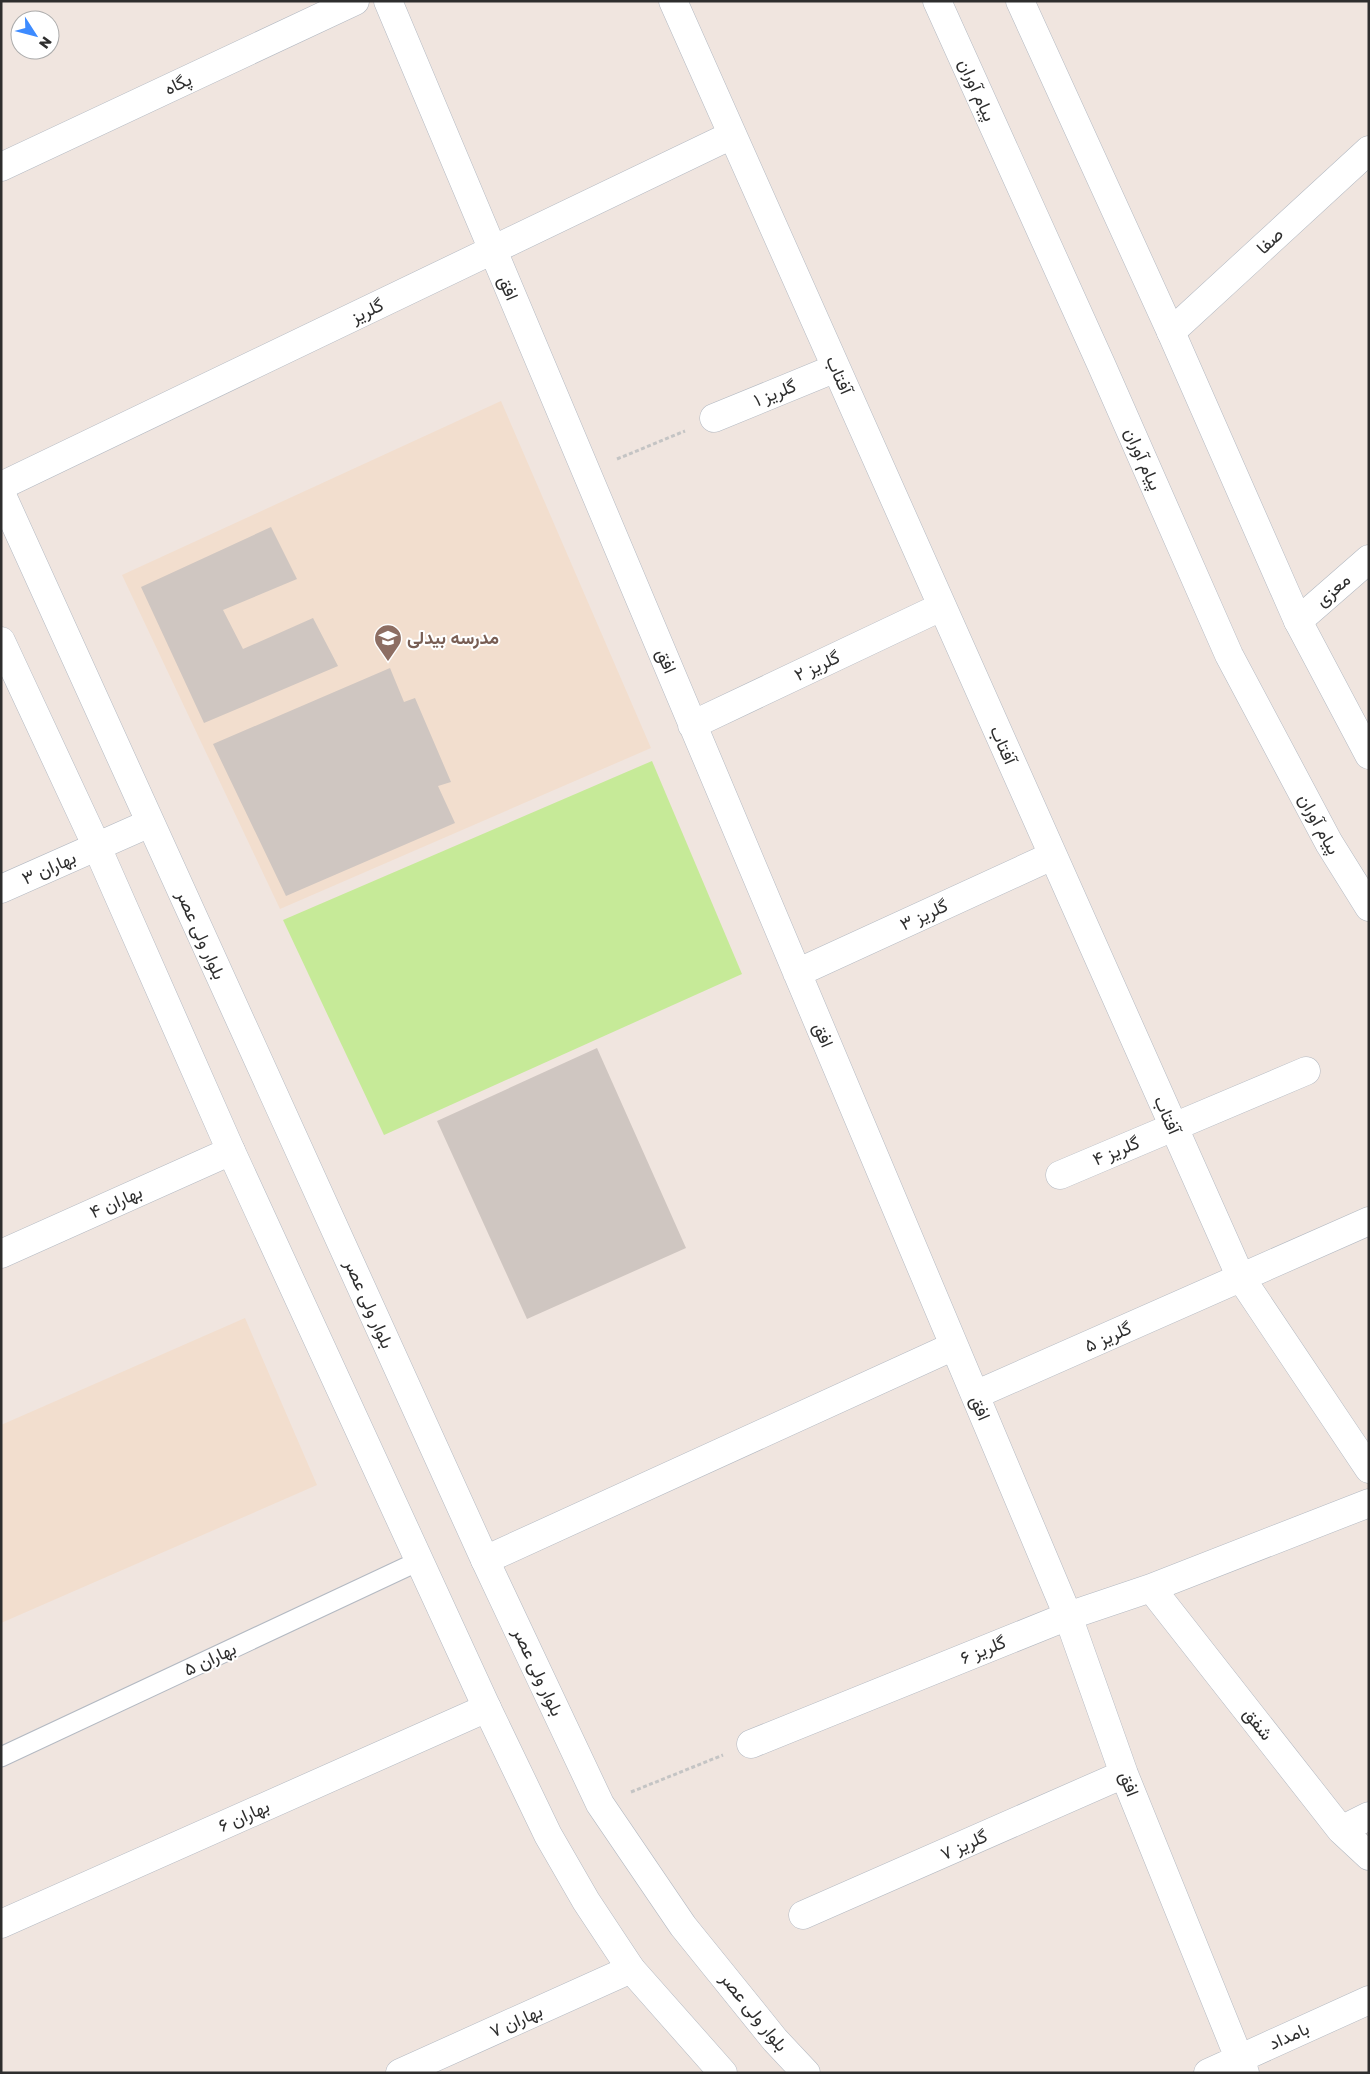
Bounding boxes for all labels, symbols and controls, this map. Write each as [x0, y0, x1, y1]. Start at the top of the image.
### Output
north arrow [10, 10, 60, 60]
text: N [36, 34, 56, 52]
street label: پیام آوران [953, 55, 1001, 125]
street label: پگاه [160, 67, 196, 101]
street label: صفا [1251, 222, 1287, 258]
street label: افق [493, 272, 524, 304]
street label: گلریز [346, 293, 387, 329]
street label: آفتاب [822, 352, 859, 399]
street label: گلریز ۱ [750, 374, 799, 411]
street label: پیام آوران [1119, 424, 1167, 494]
street label: معزی [1310, 568, 1355, 611]
school or university icon: مدرسه بیدلی [373, 623, 403, 662]
place label: مدرسه بیدلی [407, 626, 499, 649]
street label: افق [651, 645, 682, 677]
street label: گلریز ۲ [790, 645, 843, 686]
street label: آفتاب [986, 722, 1023, 769]
street label: پیام آوران [1292, 789, 1346, 859]
street label: بهاران ۳ [18, 846, 79, 890]
street label: بلوار ولی عصر [171, 886, 231, 983]
street label: گلریز ۳ [896, 894, 951, 936]
street label: افق [808, 1019, 839, 1051]
street label: آفتاب [1150, 1092, 1187, 1139]
street label: گلریز ۴ [1089, 1130, 1143, 1171]
street label: بهاران ۴ [86, 1180, 146, 1223]
street label: بلوار ولی عصر [339, 1255, 399, 1352]
street label: گلریز ۵ [1081, 1316, 1135, 1357]
street label: افق [965, 1392, 996, 1424]
street label: بلوار ولی عصر [508, 1623, 569, 1720]
street label: گلریز ۶ [957, 1630, 1009, 1669]
street label: بهاران ۵ [180, 1636, 240, 1681]
street label: شفق [1238, 1703, 1278, 1745]
street label: افق [1114, 1768, 1145, 1800]
street label: بهاران ۶ [215, 1794, 273, 1837]
street label: گلریز ۷ [937, 1824, 991, 1865]
street label: بلوار ولی عصر [715, 1967, 793, 2056]
street label: بهاران ۷ [486, 1999, 546, 2042]
street label: بامداد [1265, 2016, 1312, 2054]

